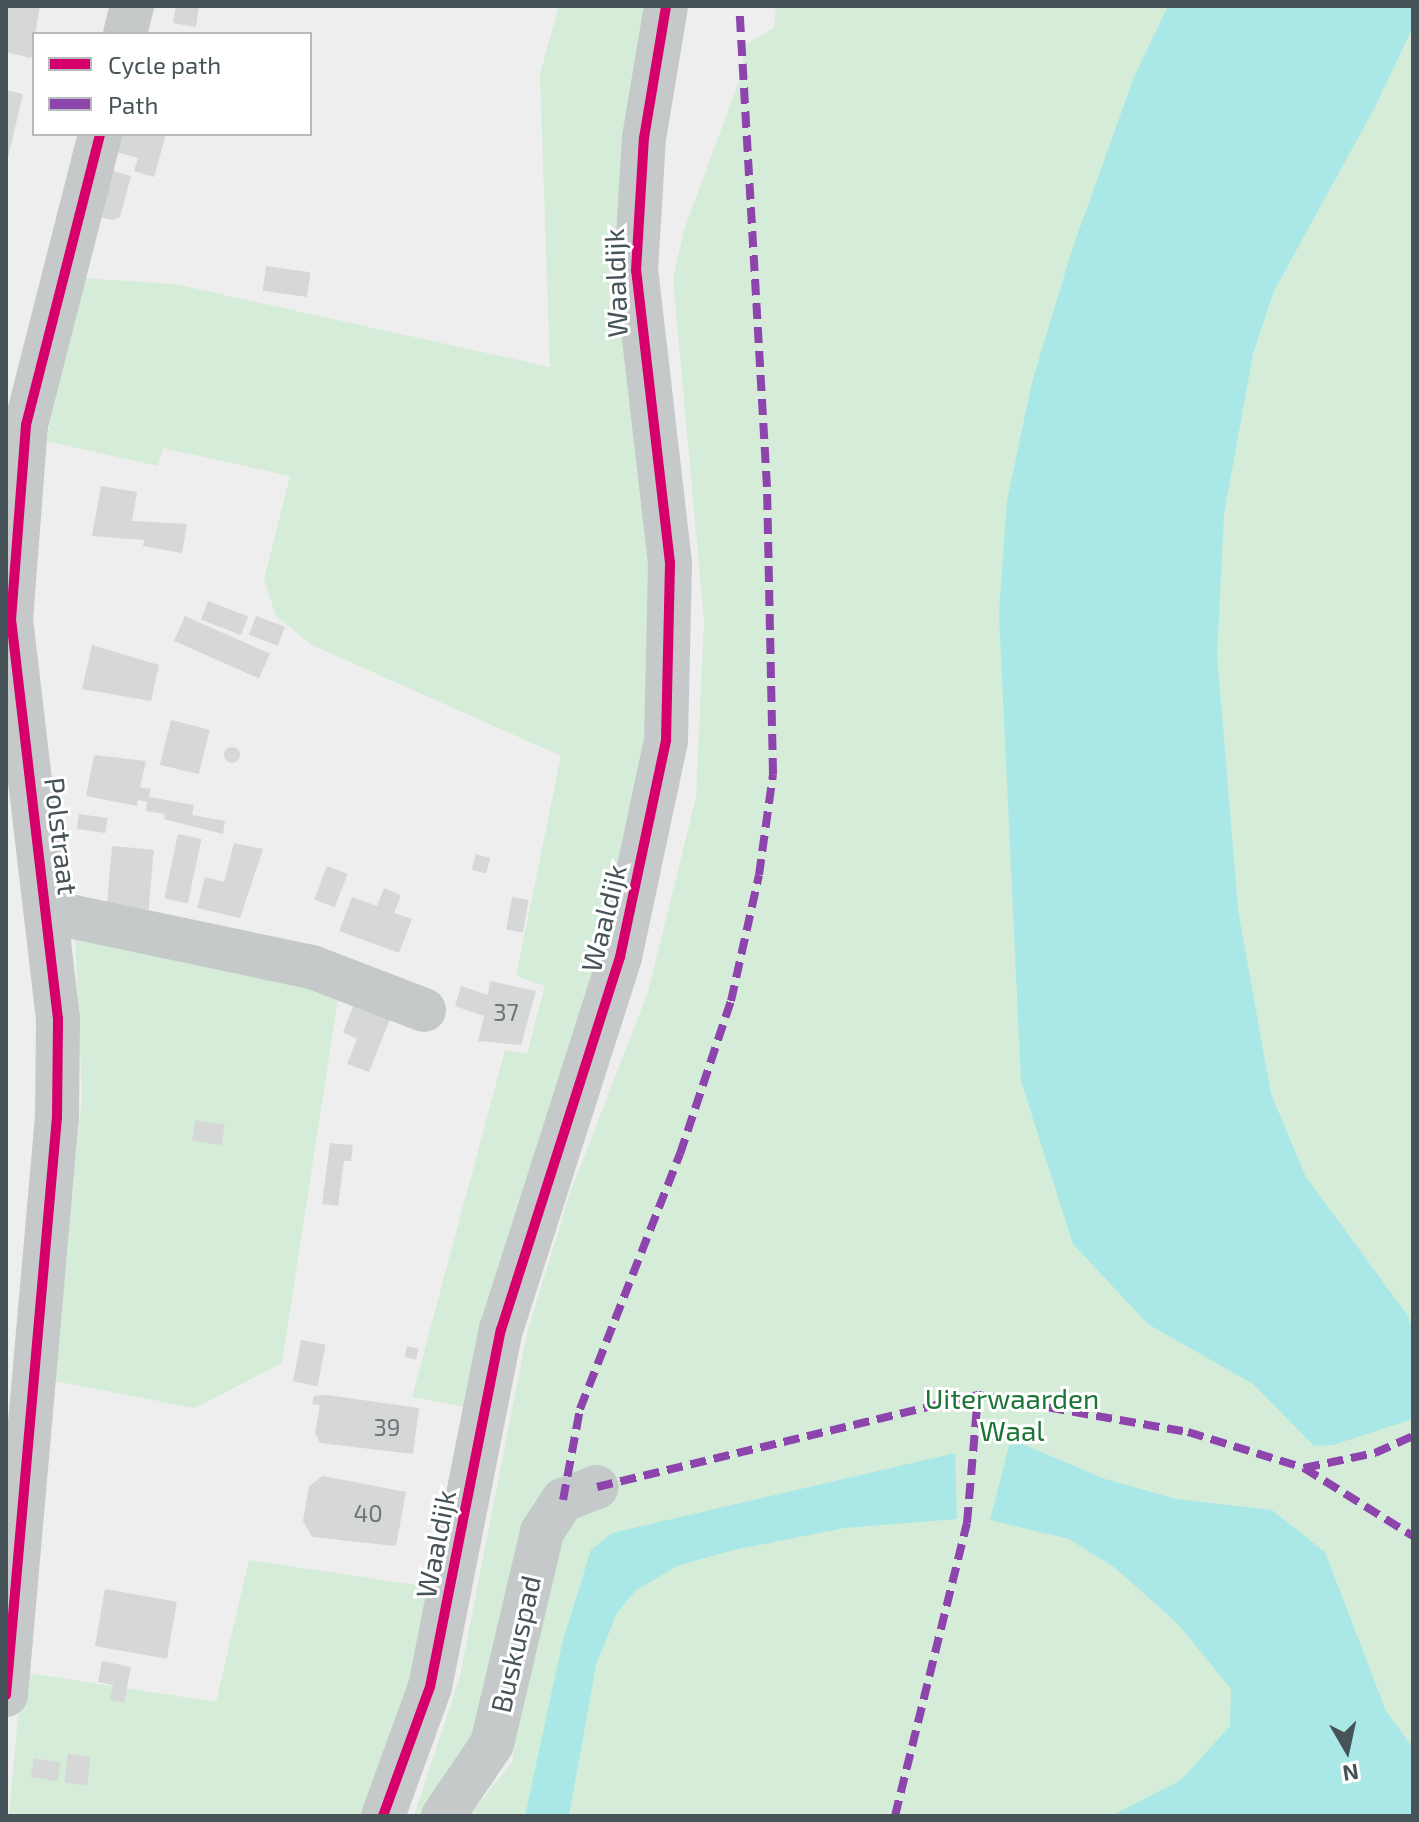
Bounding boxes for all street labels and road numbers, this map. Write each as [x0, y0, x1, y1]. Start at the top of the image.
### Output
street label: Waaldijk [596, 228, 634, 338]
street label: Polstraat [38, 775, 86, 897]
street label: Waaldijk [573, 861, 633, 975]
street label: Waaldijk [408, 1487, 462, 1601]
street label: Buskuspad [483, 1572, 547, 1716]

